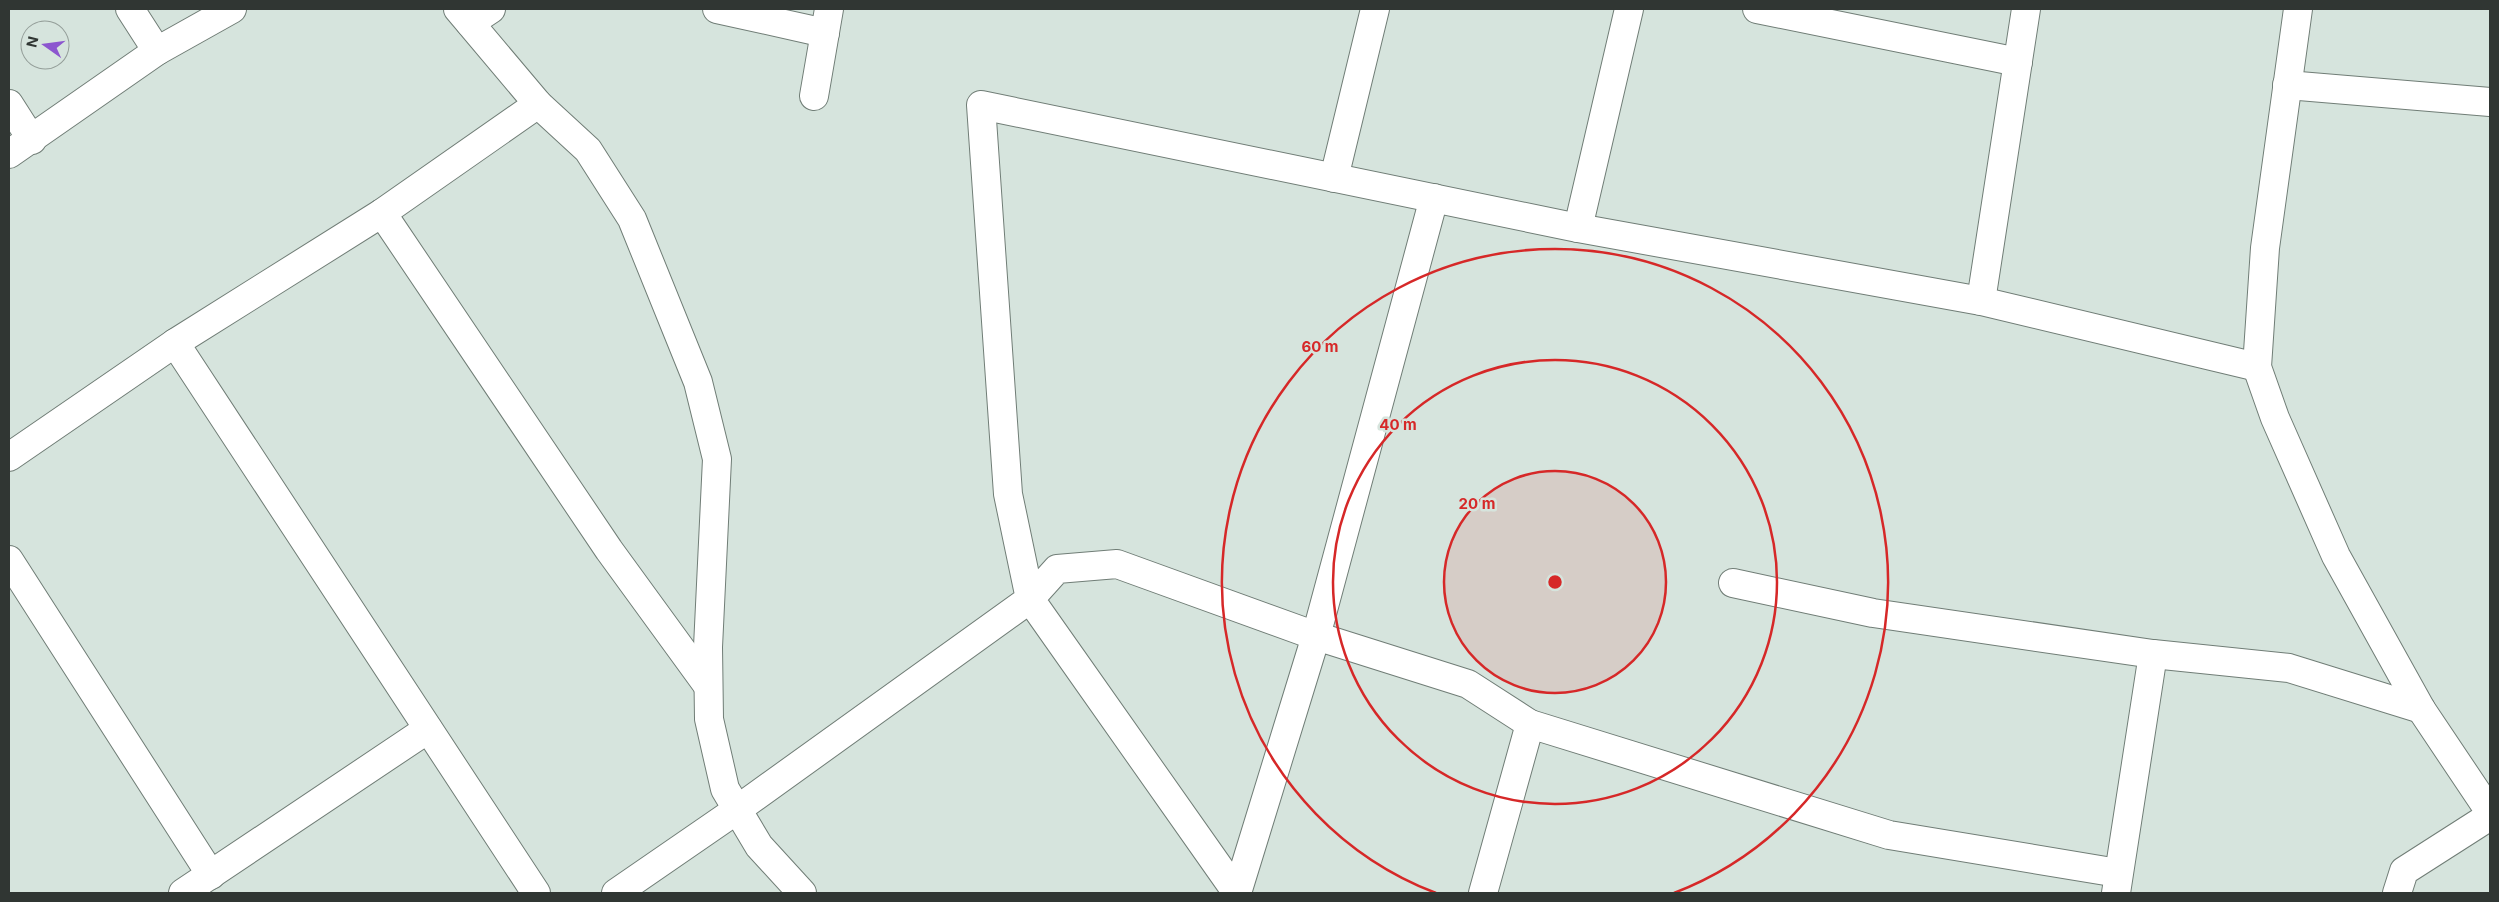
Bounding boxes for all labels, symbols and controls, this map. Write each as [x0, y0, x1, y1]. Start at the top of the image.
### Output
north arrow [20, 20, 70, 70]
text: N [22, 35, 41, 49]
text: 60 m [1301, 337, 1339, 356]
text: 40 m [1379, 415, 1417, 434]
text: 20 m [1459, 494, 1495, 513]
centre of rings [1546, 573, 1564, 591]

